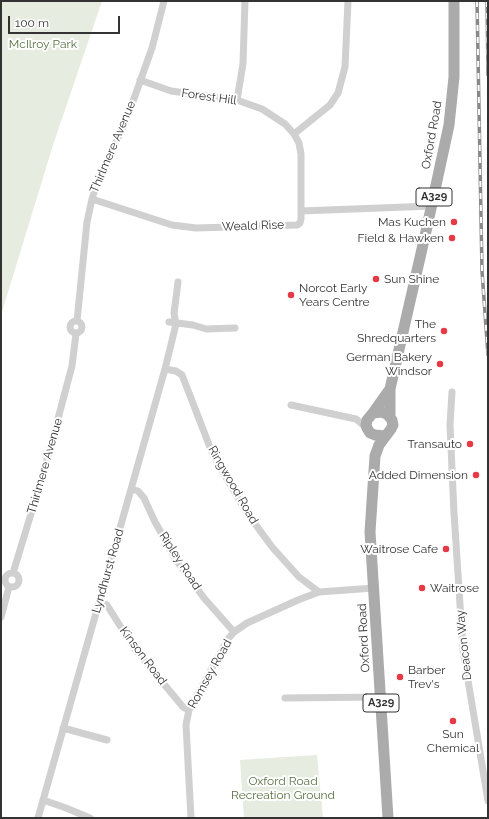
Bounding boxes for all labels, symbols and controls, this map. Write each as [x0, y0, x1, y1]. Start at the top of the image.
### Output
scale bar [10, 8, 122, 34]
text: 100 m [15, 16, 49, 30]
park label: McIlroy Park [9, 37, 77, 51]
street label: Forest Hill [180, 86, 238, 108]
street label: Thirlmere Avenue [87, 99, 139, 195]
street label: Oxford Road [419, 100, 445, 170]
road number: A329 [416, 188, 452, 206]
place label: Mas Kuchen [378, 215, 446, 229]
marker: Mas Kuchen [449, 217, 459, 227]
street label: Weald Rise [222, 218, 284, 234]
place label: Field & Hawken [357, 231, 444, 245]
marker: Field & Hawken [447, 233, 457, 243]
place label: Sun Shine [384, 272, 439, 286]
marker: Sun Shine [371, 274, 381, 284]
place label: Norcot Early Years Centre [299, 281, 370, 309]
marker: Norcot Early Years Centre [286, 290, 296, 300]
place label: The Shredquarters [357, 317, 436, 345]
marker: The Shredquarters [439, 326, 449, 336]
place label: German Bakery Windsor [346, 350, 432, 378]
marker: German Bakery Windsor [435, 359, 445, 369]
street label: Thirlmere Avenue [24, 417, 66, 515]
place label: Transauto [408, 437, 462, 451]
marker: Transauto [465, 439, 475, 449]
street label: Ringwood Road [205, 443, 261, 527]
place label: Added Dimension [369, 468, 468, 482]
marker: Added Dimension [471, 470, 481, 480]
street label: Lyndhurst Road [89, 527, 127, 615]
street label: Ripley Road [156, 529, 204, 593]
place label: Waitrose Cafe [360, 542, 438, 556]
marker: Waitrose Cafe [441, 544, 451, 554]
place label: Waitrose [430, 581, 479, 595]
marker: Waitrose [417, 583, 427, 593]
street label: Oxford Road [355, 603, 373, 673]
street label: Deacon Way [453, 609, 475, 681]
street label: Kinson Road [116, 624, 170, 688]
street label: Romsey Road [185, 637, 235, 711]
place label: Barber Trev's [408, 663, 445, 691]
marker: Barber Trev's [395, 672, 405, 682]
road number: A329 [363, 694, 399, 712]
marker: Sun Chemical [448, 716, 458, 726]
place label: Sun Chemical [427, 727, 479, 755]
park label: Oxford Road Recreation Ground [231, 774, 335, 802]

